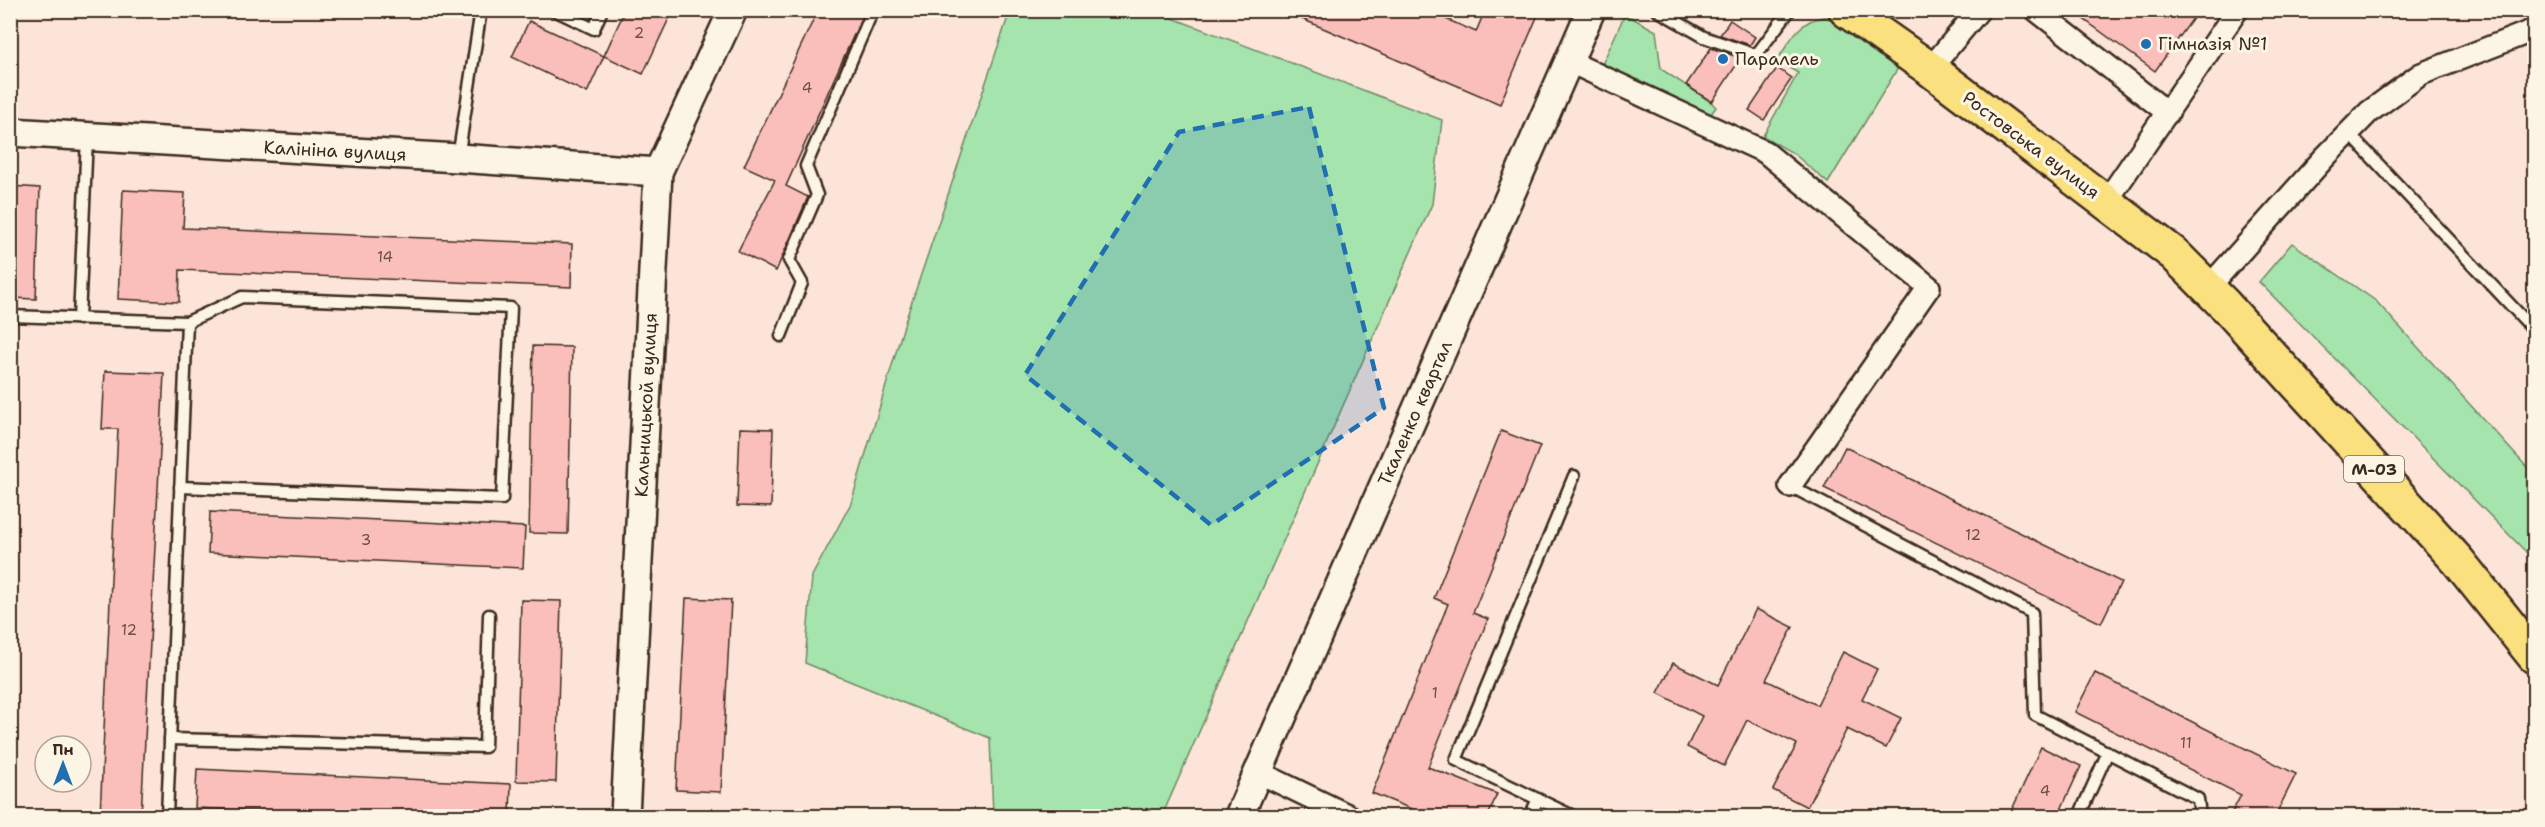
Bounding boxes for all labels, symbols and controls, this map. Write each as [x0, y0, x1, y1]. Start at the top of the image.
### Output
house number: 2 [634, 23, 644, 43]
place label: Гімназія №1 [2158, 32, 2267, 56]
marker: Гімназія №1 [2139, 37, 2153, 51]
place label: Паралель [1735, 47, 1819, 71]
marker: Паралель [1716, 52, 1730, 66]
house number: 4 [802, 78, 812, 98]
street label: Ростовська вулиця [1958, 86, 2104, 204]
street label: Калініна вулиця [263, 135, 407, 167]
house number: 14 [377, 247, 393, 267]
street label: Кальницькой вулиця [629, 312, 663, 498]
street label: Ткаленко квартал [1372, 337, 1458, 489]
road number: М-03 [2344, 456, 2404, 482]
house number: 12 [1965, 525, 1981, 545]
house number: 3 [361, 530, 371, 550]
house number: 12 [121, 620, 137, 640]
house number: 1 [1432, 683, 1438, 703]
house number: 11 [2180, 733, 2192, 753]
north arrow [33, 734, 93, 794]
text: Пн [52, 739, 74, 760]
house number: 4 [2040, 781, 2050, 801]

